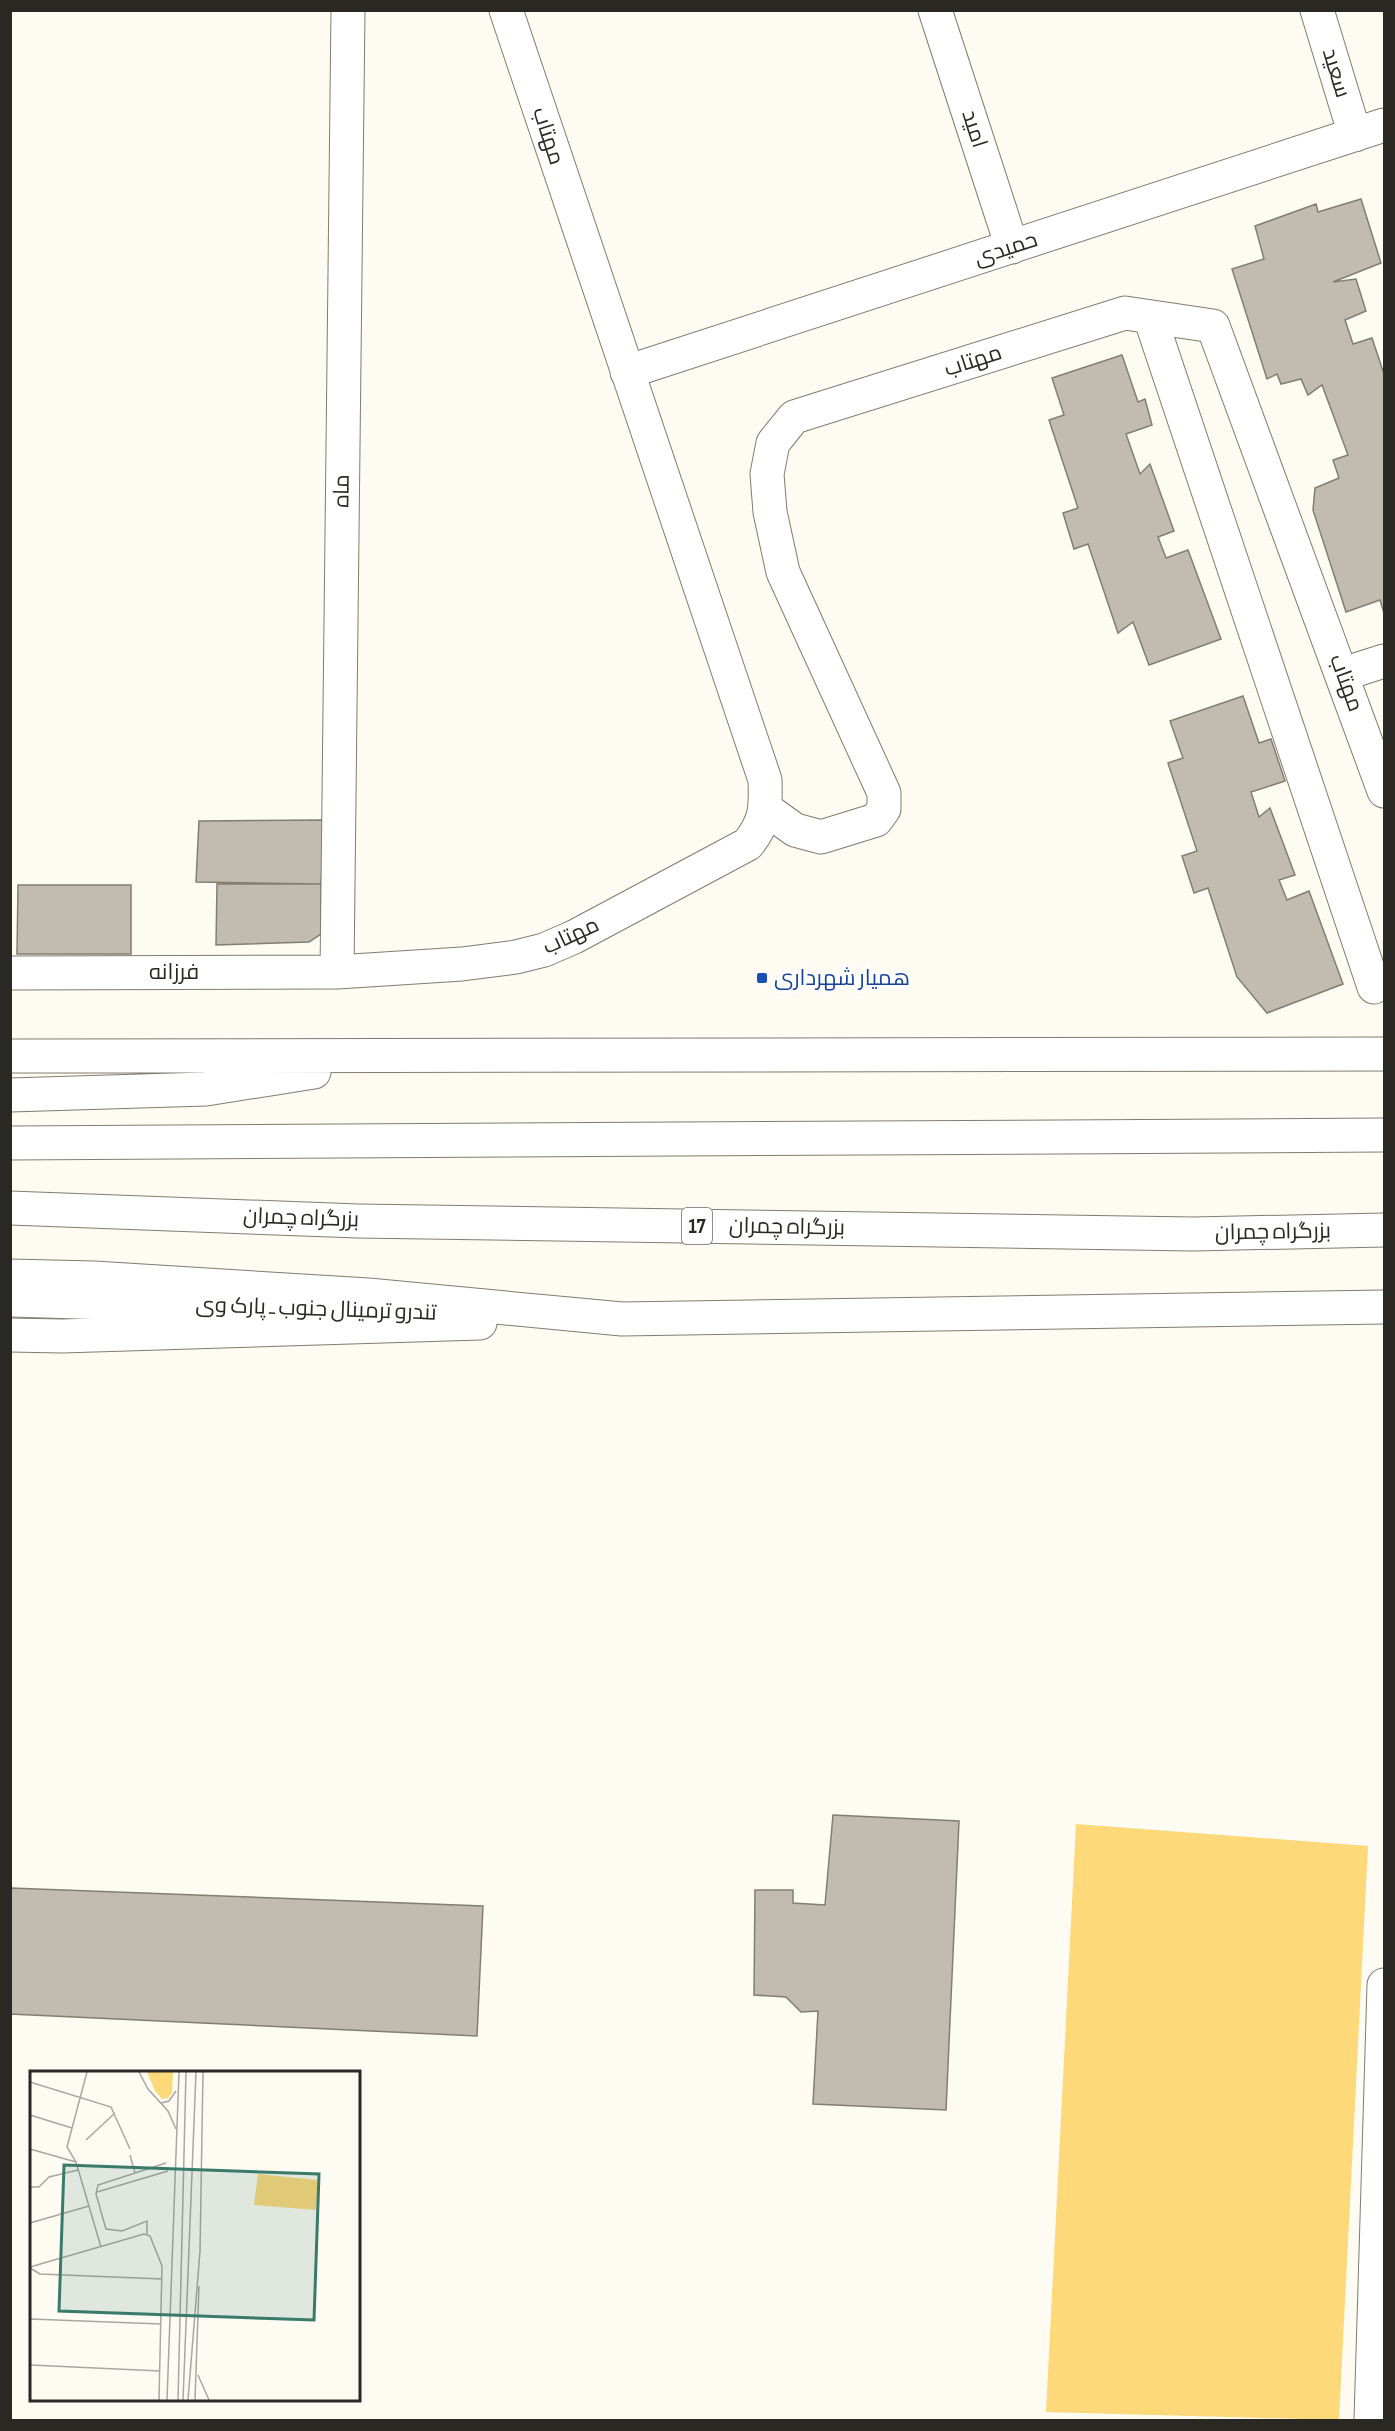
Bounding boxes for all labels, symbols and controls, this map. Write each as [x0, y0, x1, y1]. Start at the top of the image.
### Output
street label: سعید [1316, 45, 1356, 101]
street label: مهتاب [526, 104, 570, 168]
street label: امید [955, 107, 993, 151]
street label: حمیدی [971, 226, 1041, 272]
street label: مهتاب [941, 339, 1005, 383]
street label: ماه [328, 474, 356, 508]
street label: مهتاب [1323, 651, 1369, 715]
street label: مهتاب [539, 911, 603, 961]
street label: فرزانه [149, 959, 199, 986]
place label: همیار شهرداری [774, 965, 910, 992]
marker: همیار شهرداری [755, 971, 769, 985]
street label: بزرگراه چمران [242, 1202, 360, 1234]
road number: 17 [682, 1208, 712, 1244]
street label: بزرگراه چمران [729, 1212, 845, 1242]
street label: بزرگراه چمران [1215, 1217, 1331, 1247]
street label: تندرو ترمینال جنوب ـ پارک وی [195, 1291, 437, 1327]
inset map [30, 2071, 360, 2401]

